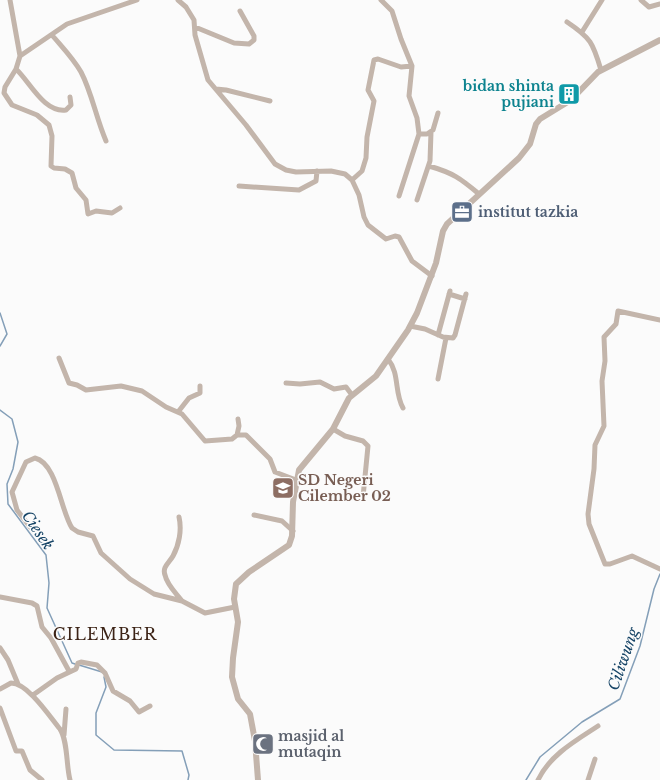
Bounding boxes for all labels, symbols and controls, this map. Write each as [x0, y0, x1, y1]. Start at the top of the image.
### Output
place label: bidan shinta pujiani [462, 77, 554, 111]
building icon: bidan shinta pujiani [556, 81, 582, 107]
office icon: institut tazkia [449, 199, 475, 225]
place label: institut tazkia [478, 203, 578, 221]
place label: SD Negeri Cilember 02 [298, 471, 391, 505]
school or university icon: SD Negeri Cilember 02 [270, 475, 296, 501]
water label: Ciesek [18, 507, 58, 553]
district label: CILEMBER [53, 624, 158, 644]
water label: Ciliwung [603, 624, 643, 693]
place label: masjid al mutaqin [278, 727, 344, 761]
mosque icon: masjid al mutaqin [250, 731, 276, 757]

